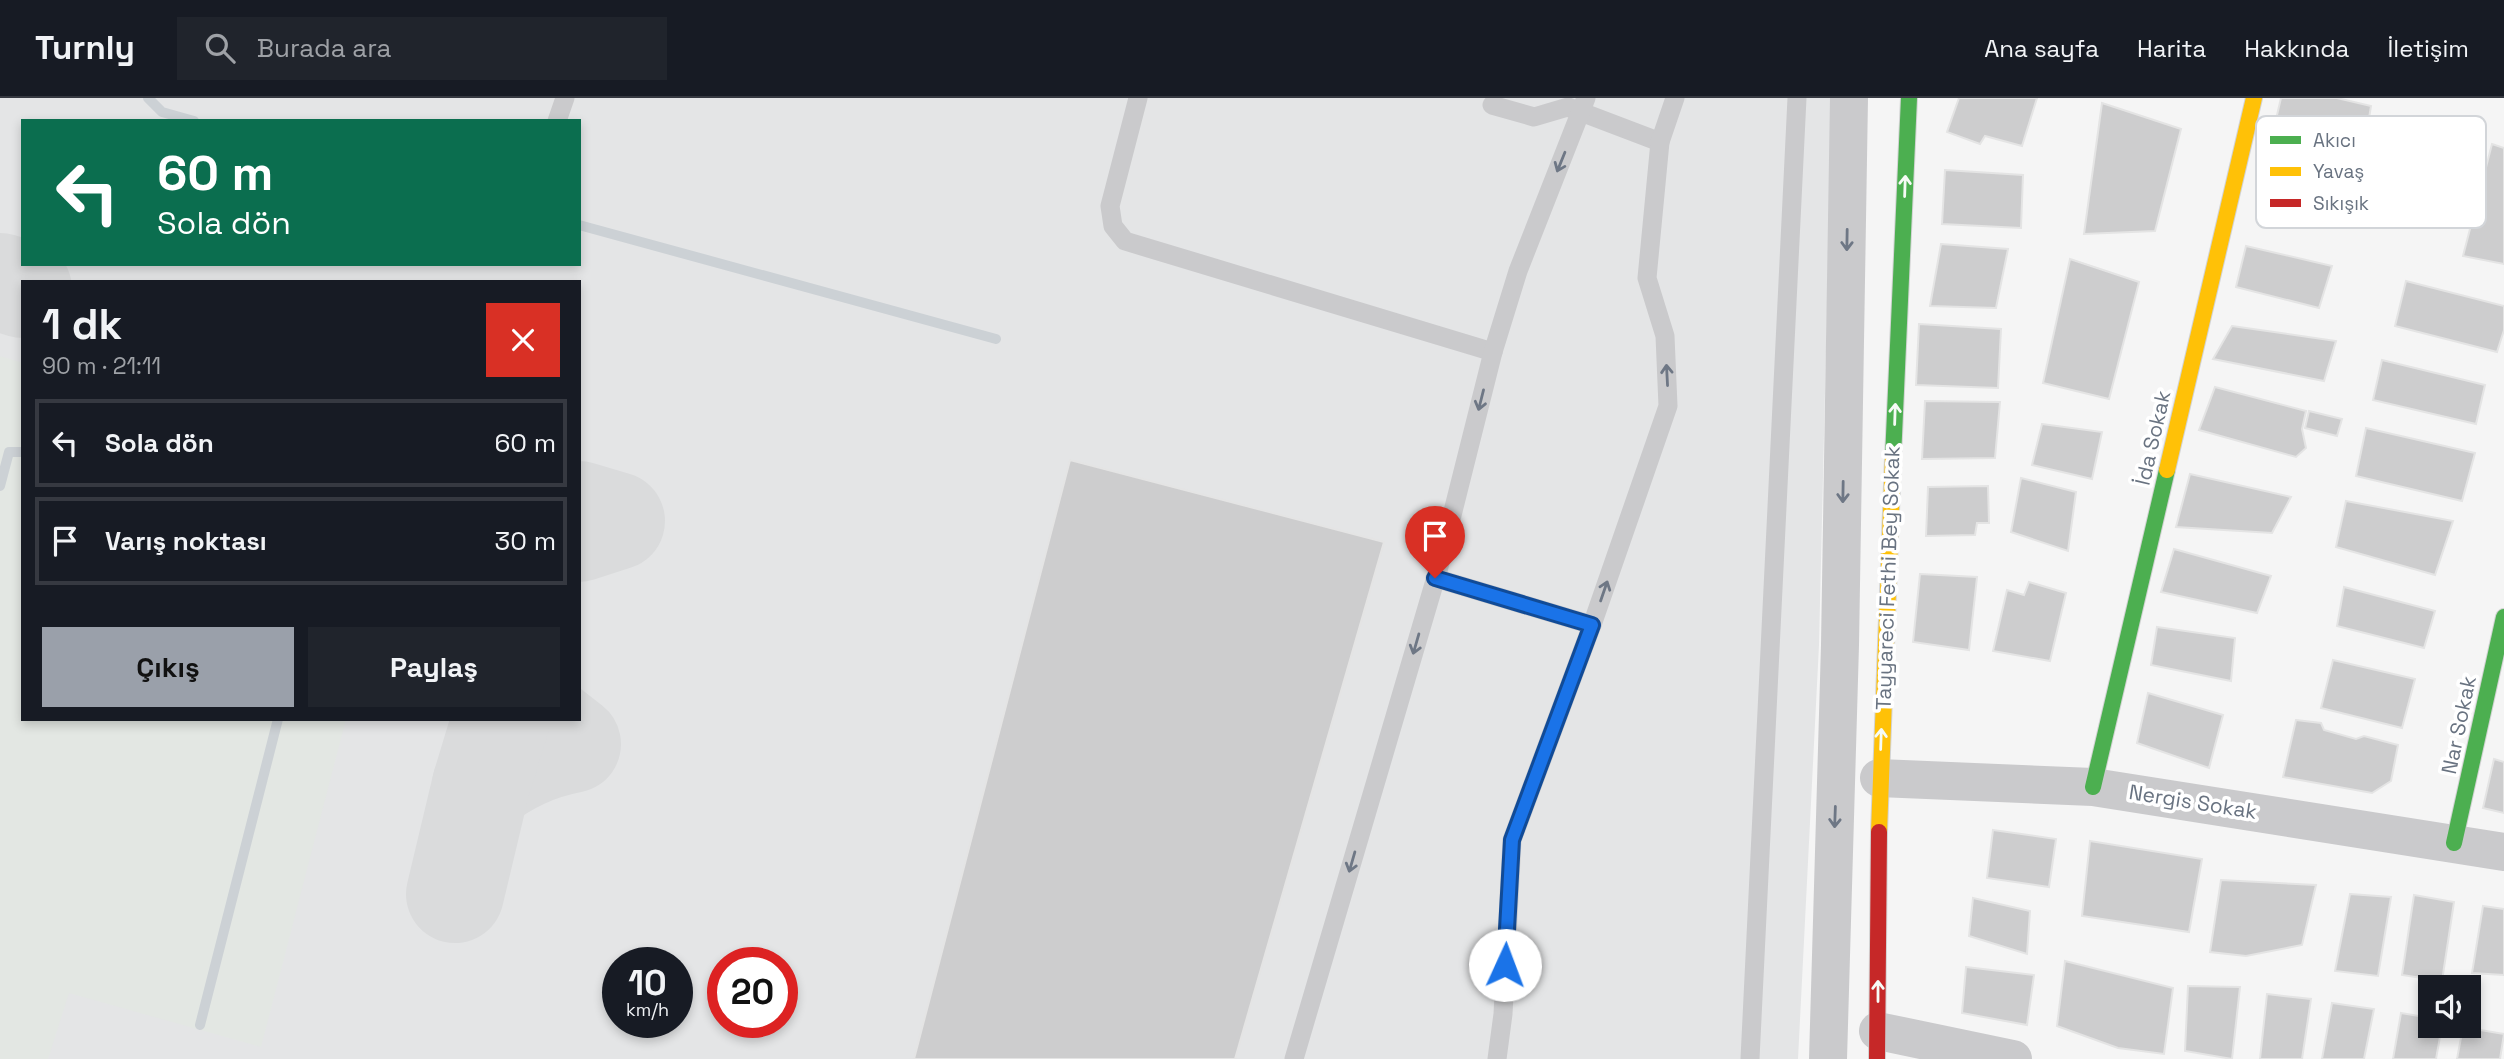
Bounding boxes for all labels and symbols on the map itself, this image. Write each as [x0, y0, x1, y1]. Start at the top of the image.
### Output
legend [2256, 116, 2486, 228]
text: Akıcı [2313, 128, 2356, 153]
one-way arrow [1554, 150, 1567, 172]
text: Yavaş [2313, 159, 2364, 184]
one-way arrow [1899, 176, 1912, 198]
text: Sıkışık [2313, 191, 2369, 216]
one-way arrow [1840, 228, 1854, 251]
one-way arrow [1660, 363, 1673, 386]
one-way arrow [1474, 388, 1487, 411]
street label: İda Sokak [2129, 388, 2177, 488]
one-way arrow [1889, 402, 1902, 425]
street label: Tayyareci Fethi Bey Sokak [1869, 445, 1906, 711]
one-way arrow [1836, 480, 1850, 503]
pin [1405, 506, 1465, 578]
one-way arrow [1599, 581, 1611, 603]
one-way arrow [1409, 632, 1422, 654]
street label: Nar Sokak [2435, 673, 2482, 776]
one-way arrow [1875, 728, 1888, 751]
street label: Nergis Sokak [2127, 778, 2259, 825]
one-way arrow [1828, 805, 1842, 828]
one-way arrow [1345, 850, 1358, 873]
position arrow [1468, 928, 1542, 1002]
speed limit sign: 20 [707, 947, 798, 1038]
one-way arrow [1871, 980, 1885, 1003]

